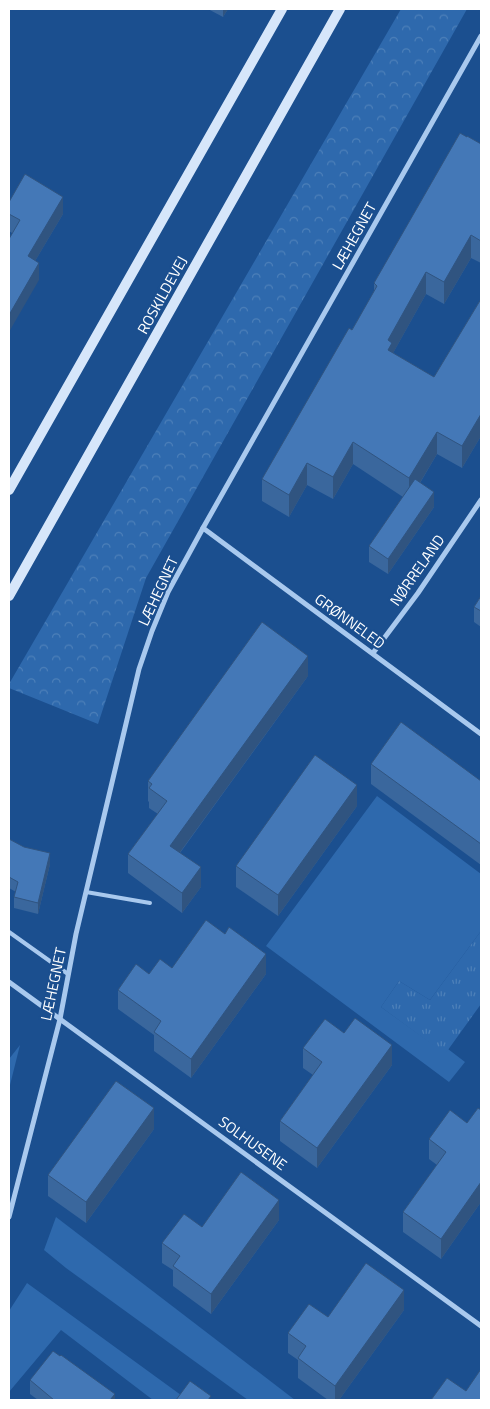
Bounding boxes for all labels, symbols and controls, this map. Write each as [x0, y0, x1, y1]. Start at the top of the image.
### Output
street label: LÆHEGNET [326, 198, 382, 274]
street label: ROSKILDEVEJ [131, 252, 193, 338]
street label: NØRRELAND [384, 530, 450, 610]
street label: LÆHEGNET [132, 552, 184, 629]
street label: GRØNNELED [310, 588, 390, 654]
street label: LÆHEGNET [34, 945, 72, 1023]
street label: SOLHUSENE [214, 1110, 292, 1176]

